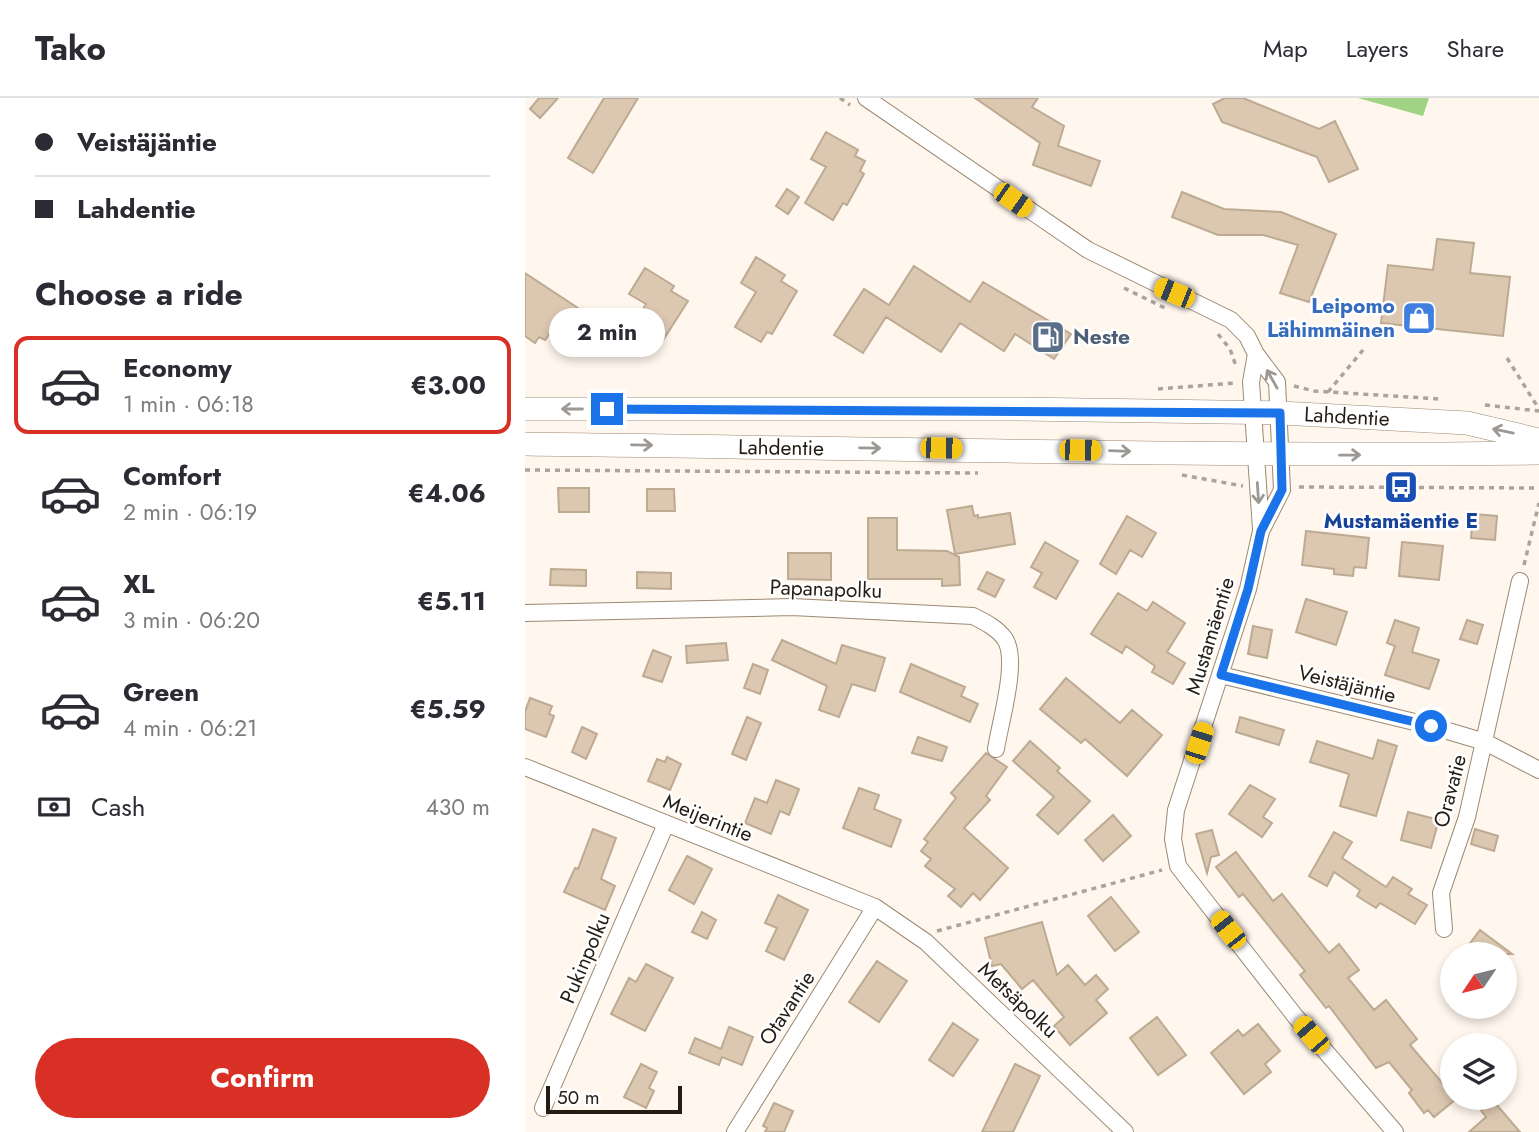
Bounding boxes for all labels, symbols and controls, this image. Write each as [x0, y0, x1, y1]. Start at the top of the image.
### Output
text: Tako [35, 25, 106, 72]
text: Map [1263, 31, 1308, 66]
text: Layers [1346, 31, 1408, 66]
text: Share [1446, 31, 1504, 66]
text: Veistäjäntie [77, 123, 217, 161]
car [990, 179, 1037, 221]
text: Lahdentie [77, 190, 196, 228]
text: Choose a ride [35, 271, 243, 317]
car [1151, 275, 1198, 311]
place label: Leipomo Lähimmäinen [1267, 291, 1395, 345]
shop icon: Leipomo Lähimmäinen [1400, 299, 1438, 337]
callout: 2 min [549, 308, 665, 356]
text: 2 min [577, 315, 637, 349]
fuel station icon: Neste [1029, 318, 1067, 356]
place label: Neste [1073, 322, 1130, 352]
text: Economy [123, 349, 232, 387]
icon: car [39, 354, 102, 417]
text: €3.00 [410, 366, 486, 404]
one-way arrow [1265, 369, 1279, 389]
text: 1 min · 06:18 [123, 387, 254, 421]
route end [591, 393, 623, 425]
street label: Lahdentie [1303, 399, 1391, 434]
one-way arrow [560, 402, 583, 416]
one-way arrow [1492, 424, 1515, 438]
street label: Lahdentie [738, 432, 824, 463]
car [920, 437, 963, 459]
one-way arrow [630, 438, 653, 452]
car [1059, 439, 1102, 461]
one-way arrow [858, 441, 881, 454]
one-way arrow [1109, 445, 1132, 458]
one-way arrow [1338, 448, 1361, 462]
text: Comfort [123, 457, 221, 495]
icon: car [39, 462, 102, 525]
bus stop icon: Mustamäentie E [1382, 468, 1420, 506]
text: €4.06 [408, 474, 486, 512]
one-way arrow [1252, 481, 1265, 504]
text: 2 min · 06:19 [123, 495, 257, 529]
place label: Mustamäentie E [1324, 506, 1478, 536]
text: XL [123, 565, 155, 603]
icon: car [39, 570, 102, 633]
street label: Papanapolku [769, 572, 883, 606]
street label: Mustamäentie [1178, 573, 1242, 698]
text: €5.11 [417, 582, 486, 620]
text: 3 min · 06:20 [123, 603, 260, 637]
street label: Veistäjäntie [1295, 657, 1399, 711]
text: Green [123, 673, 199, 711]
icon: car [39, 678, 102, 741]
text: €5.59 [410, 690, 486, 728]
route start [1415, 710, 1447, 742]
text: 4 min · 06:21 [123, 711, 257, 745]
car [1183, 720, 1216, 766]
street label: Oravatie [1426, 751, 1474, 831]
street label: Meijerintie [659, 786, 758, 850]
icon: cash [35, 788, 73, 826]
text: Cash [91, 788, 145, 826]
text: 430 m [425, 790, 490, 824]
car [1207, 907, 1250, 953]
street label: Pukinpolku [552, 908, 618, 1008]
north arrow [1440, 942, 1517, 1018]
map controls [1440, 942, 1517, 1110]
street label: Metsäpolku [971, 955, 1065, 1045]
street label: Otavantie [752, 965, 822, 1051]
car [1290, 1012, 1333, 1058]
button: layers [1440, 1033, 1517, 1110]
button: Confirm [35, 1038, 490, 1118]
scale bar [546, 1083, 683, 1115]
text: 50 m [557, 1084, 600, 1111]

